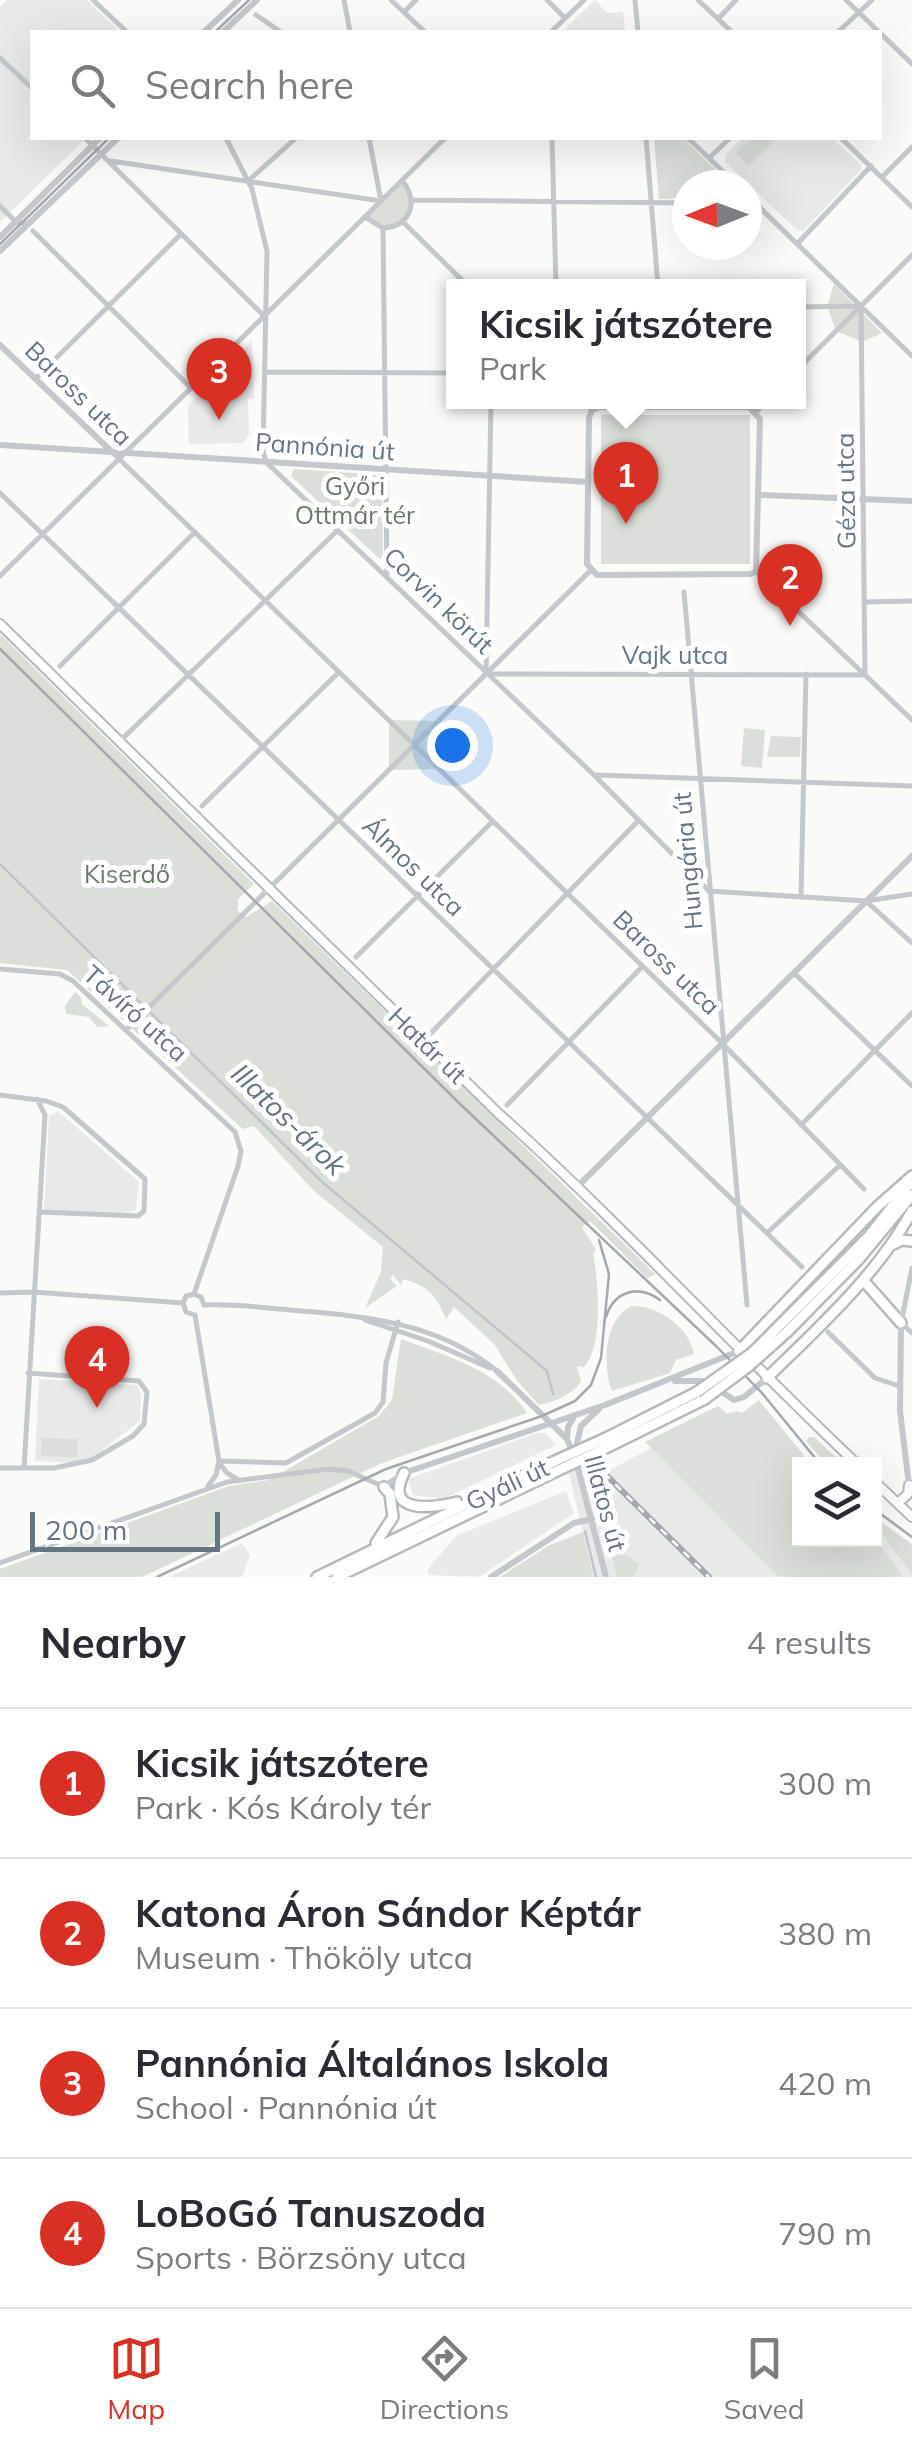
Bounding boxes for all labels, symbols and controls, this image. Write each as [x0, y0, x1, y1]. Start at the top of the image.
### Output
search box [30, 30, 882, 140]
icon: search [65, 58, 120, 113]
text: Search here [145, 61, 354, 109]
north arrow [672, 170, 762, 260]
popup [446, 279, 806, 409]
text: Kicsik játszótere [479, 300, 773, 348]
street label: Baross utca [19, 334, 139, 452]
pin: 3 [186, 338, 252, 420]
text: Park [479, 348, 546, 388]
street label: Pannónia út [254, 426, 396, 466]
street label: Géza utca [828, 432, 862, 550]
pin: 1 [594, 442, 658, 524]
park label: Győri Ottmár tér [295, 470, 415, 530]
street label: Corvin körút [378, 540, 500, 660]
pin: 2 [758, 544, 822, 626]
street label: Vajk utca [622, 639, 728, 670]
your location [427, 720, 478, 771]
street label: Hungária út [666, 791, 708, 931]
street label: Álmos utca [357, 810, 471, 922]
park label: Kiserdő [84, 858, 170, 889]
street label: Baross utca [607, 903, 727, 1021]
street label: Távíró utca [78, 958, 194, 1068]
street label: Határ út [382, 1000, 474, 1090]
water label: Illatos-árok [224, 1056, 355, 1183]
pin: 4 [64, 1326, 130, 1408]
street label: Gyáli út [461, 1451, 554, 1517]
street label: Illatos út [578, 1451, 634, 1555]
map controls [792, 1457, 882, 1547]
button: layers [792, 1457, 882, 1547]
scale bar [30, 1507, 220, 1552]
text: 200 m [45, 1512, 127, 1547]
text: Nearby [40, 1616, 186, 1669]
text: 4 results [747, 1622, 872, 1662]
text: Kicsik játszótere [135, 1739, 429, 1787]
text: 1 [63, 1763, 82, 1803]
text: 300 m [778, 1763, 872, 1803]
text: Park · Kós Károly tér [135, 1787, 431, 1827]
text: Katona Áron Sándor Képtár [135, 1889, 641, 1937]
text: 2 [63, 1913, 82, 1953]
text: 380 m [778, 1913, 872, 1953]
text: Museum · Thököly utca [135, 1937, 473, 1977]
text: Pannónia Általános Iskola [135, 2039, 609, 2087]
text: 3 [63, 2063, 82, 2103]
text: 420 m [778, 2063, 872, 2103]
text: School · Pannónia út [135, 2087, 436, 2127]
text: LoBoGó Tanuszoda [135, 2189, 486, 2237]
text: 4 [63, 2213, 82, 2253]
text: 790 m [778, 2213, 872, 2253]
text: Sports · Börzsöny utca [135, 2237, 467, 2277]
tab: Map [107, 2331, 165, 2426]
tab: Directions [380, 2331, 509, 2426]
tab: Saved [724, 2331, 805, 2426]

